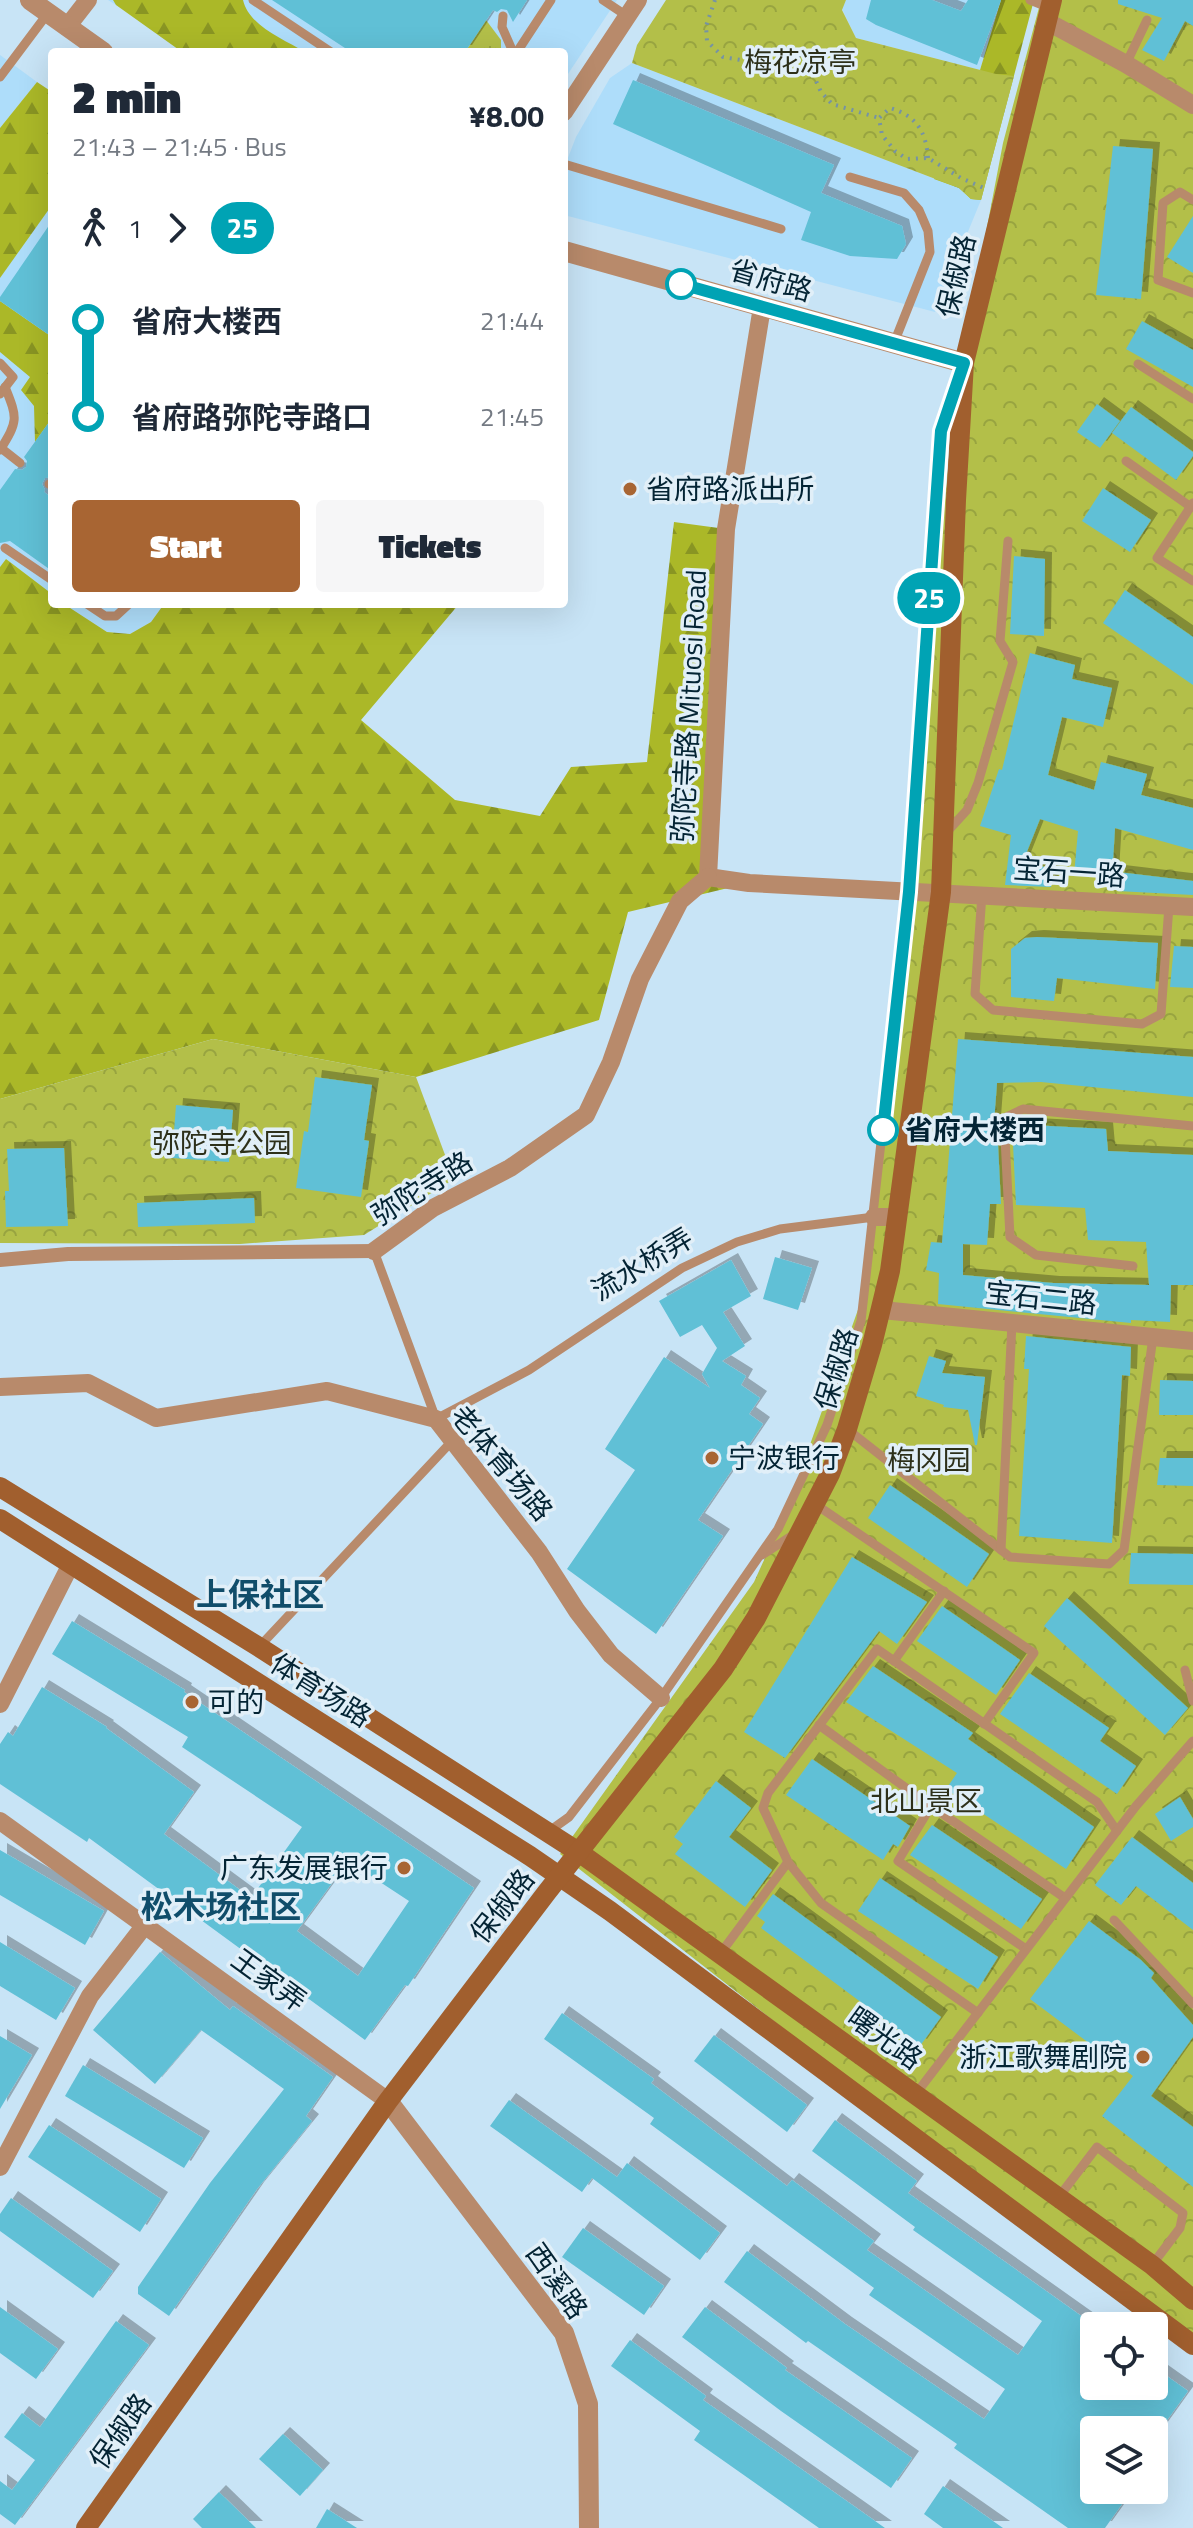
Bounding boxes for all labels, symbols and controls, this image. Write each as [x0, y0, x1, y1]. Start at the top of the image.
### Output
park label: 梅花凉亭 [744, 40, 856, 83]
text: 2 min [72, 63, 181, 130]
text: ¥8.00 [469, 93, 544, 139]
text: 21:43 – 21:45 · Bus [72, 127, 287, 166]
icon: walk [72, 206, 116, 250]
icon: forward [155, 206, 199, 250]
text: 25 [227, 206, 258, 249]
text: 1 [128, 209, 143, 248]
street label: 保俶路 [925, 230, 986, 322]
street label: 省府路 [725, 247, 817, 312]
unlabelled marker [666, 269, 696, 299]
text: 省府大楼西 [132, 298, 282, 344]
text: 21:44 [480, 301, 544, 340]
text: 省府路弥陀寺路口 [132, 394, 372, 440]
text: 21:45 [480, 397, 544, 436]
place label: 省府路派出所 [646, 467, 814, 510]
marker: 省府路派出所 [621, 480, 639, 498]
button: Start [72, 500, 300, 592]
button: Tickets [316, 500, 544, 592]
street label: 弥陀寺路 Mituosi Road [660, 568, 717, 844]
line badge: 25 [893, 572, 965, 624]
text: 25 [913, 576, 945, 619]
street label: 宝石一路 [1012, 846, 1126, 897]
place label: 省府大楼西 [905, 1108, 1045, 1151]
marker: 省府大楼西 [868, 1115, 898, 1145]
park label: 弥陀寺公园 [152, 1121, 292, 1164]
street label: 弥陀寺路 [363, 1140, 481, 1235]
street label: 流水桥弄 [583, 1216, 701, 1311]
street label: 宝石二路 [983, 1270, 1099, 1325]
street label: 保俶路 [803, 1322, 868, 1415]
street label: 老体育场路 [441, 1395, 564, 1530]
place label: 宁波银行 [728, 1436, 840, 1479]
park label: 梅冈园 [887, 1438, 971, 1481]
marker: 宁波银行 [703, 1449, 721, 1467]
district label: 上保社区 [196, 1570, 324, 1618]
street label: 体育场路 [262, 1642, 380, 1737]
place label: 可的 [208, 1680, 264, 1723]
marker: 可的 [183, 1693, 201, 1711]
park label: 北山景区 [870, 1779, 982, 1822]
place label: 广东发展银行 [220, 1846, 388, 1889]
marker: 广东发展银行 [395, 1859, 413, 1877]
street label: 保俶路 [459, 1859, 544, 1952]
district label: 松木场社区 [141, 1882, 301, 1930]
street label: 王家弄 [223, 1938, 316, 2022]
street label: 曙光路 [839, 1996, 932, 2080]
place label: 浙江歌舞剧院 [959, 2035, 1127, 2078]
marker: 浙江歌舞剧院 [1134, 2048, 1152, 2066]
street label: 西溪路 [516, 2234, 599, 2327]
map controls [1080, 2312, 1168, 2504]
button: locate [1080, 2312, 1168, 2400]
street label: 保俶路 [78, 2384, 161, 2477]
button: layers [1080, 2416, 1168, 2504]

